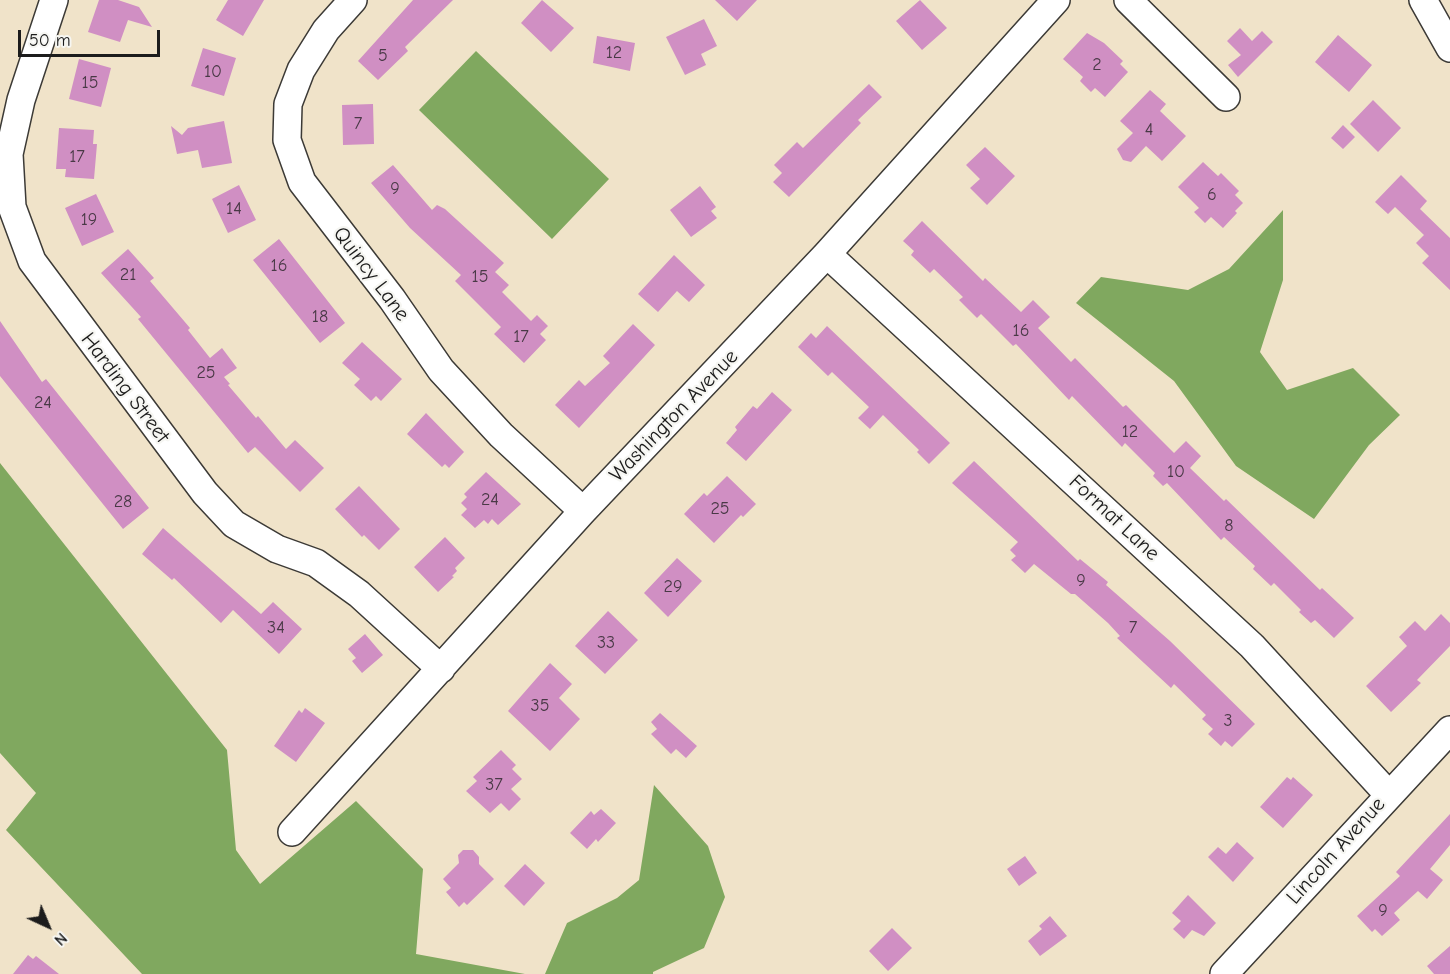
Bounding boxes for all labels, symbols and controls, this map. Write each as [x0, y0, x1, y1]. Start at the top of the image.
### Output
scale bar [21, 18, 164, 56]
text: 50 m [29, 30, 71, 51]
house number: 12 [606, 42, 622, 64]
house number: 5 [378, 45, 388, 67]
house number: 2 [1092, 54, 1102, 76]
house number: 10 [204, 61, 222, 83]
house number: 15 [82, 72, 98, 94]
house number: 7 [354, 113, 362, 135]
house number: 4 [1145, 119, 1153, 141]
house number: 17 [69, 146, 85, 168]
house number: 9 [390, 178, 400, 200]
house number: 6 [1207, 184, 1217, 206]
house number: 14 [226, 198, 242, 220]
house number: 19 [81, 209, 97, 231]
street label: Quincy Lane [327, 222, 415, 326]
house number: 16 [271, 255, 287, 277]
house number: 21 [120, 264, 136, 286]
house number: 15 [472, 266, 488, 288]
house number: 18 [312, 306, 328, 328]
house number: 16 [1013, 320, 1029, 342]
house number: 17 [513, 326, 529, 348]
street label: Harding Street [75, 328, 175, 448]
street label: Washington Avenue [604, 345, 744, 487]
house number: 25 [196, 362, 216, 384]
house number: 24 [34, 392, 52, 414]
house number: 12 [1122, 421, 1138, 443]
house number: 10 [1167, 461, 1185, 483]
street label: Format Lane [1063, 470, 1165, 566]
house number: 24 [481, 489, 499, 511]
house number: 28 [114, 491, 132, 513]
house number: 25 [710, 498, 730, 520]
house number: 8 [1224, 515, 1234, 537]
house number: 9 [1076, 570, 1086, 592]
house number: 29 [664, 576, 682, 598]
house number: 34 [267, 617, 285, 639]
house number: 7 [1129, 617, 1137, 639]
house number: 33 [597, 632, 615, 654]
house number: 35 [531, 695, 549, 717]
house number: 3 [1223, 710, 1233, 732]
house number: 37 [485, 774, 503, 796]
street label: Lincoln Avenue [1281, 792, 1391, 910]
north arrow [18, 896, 78, 956]
house number: 9 [1378, 900, 1388, 922]
text: N [50, 929, 71, 949]

